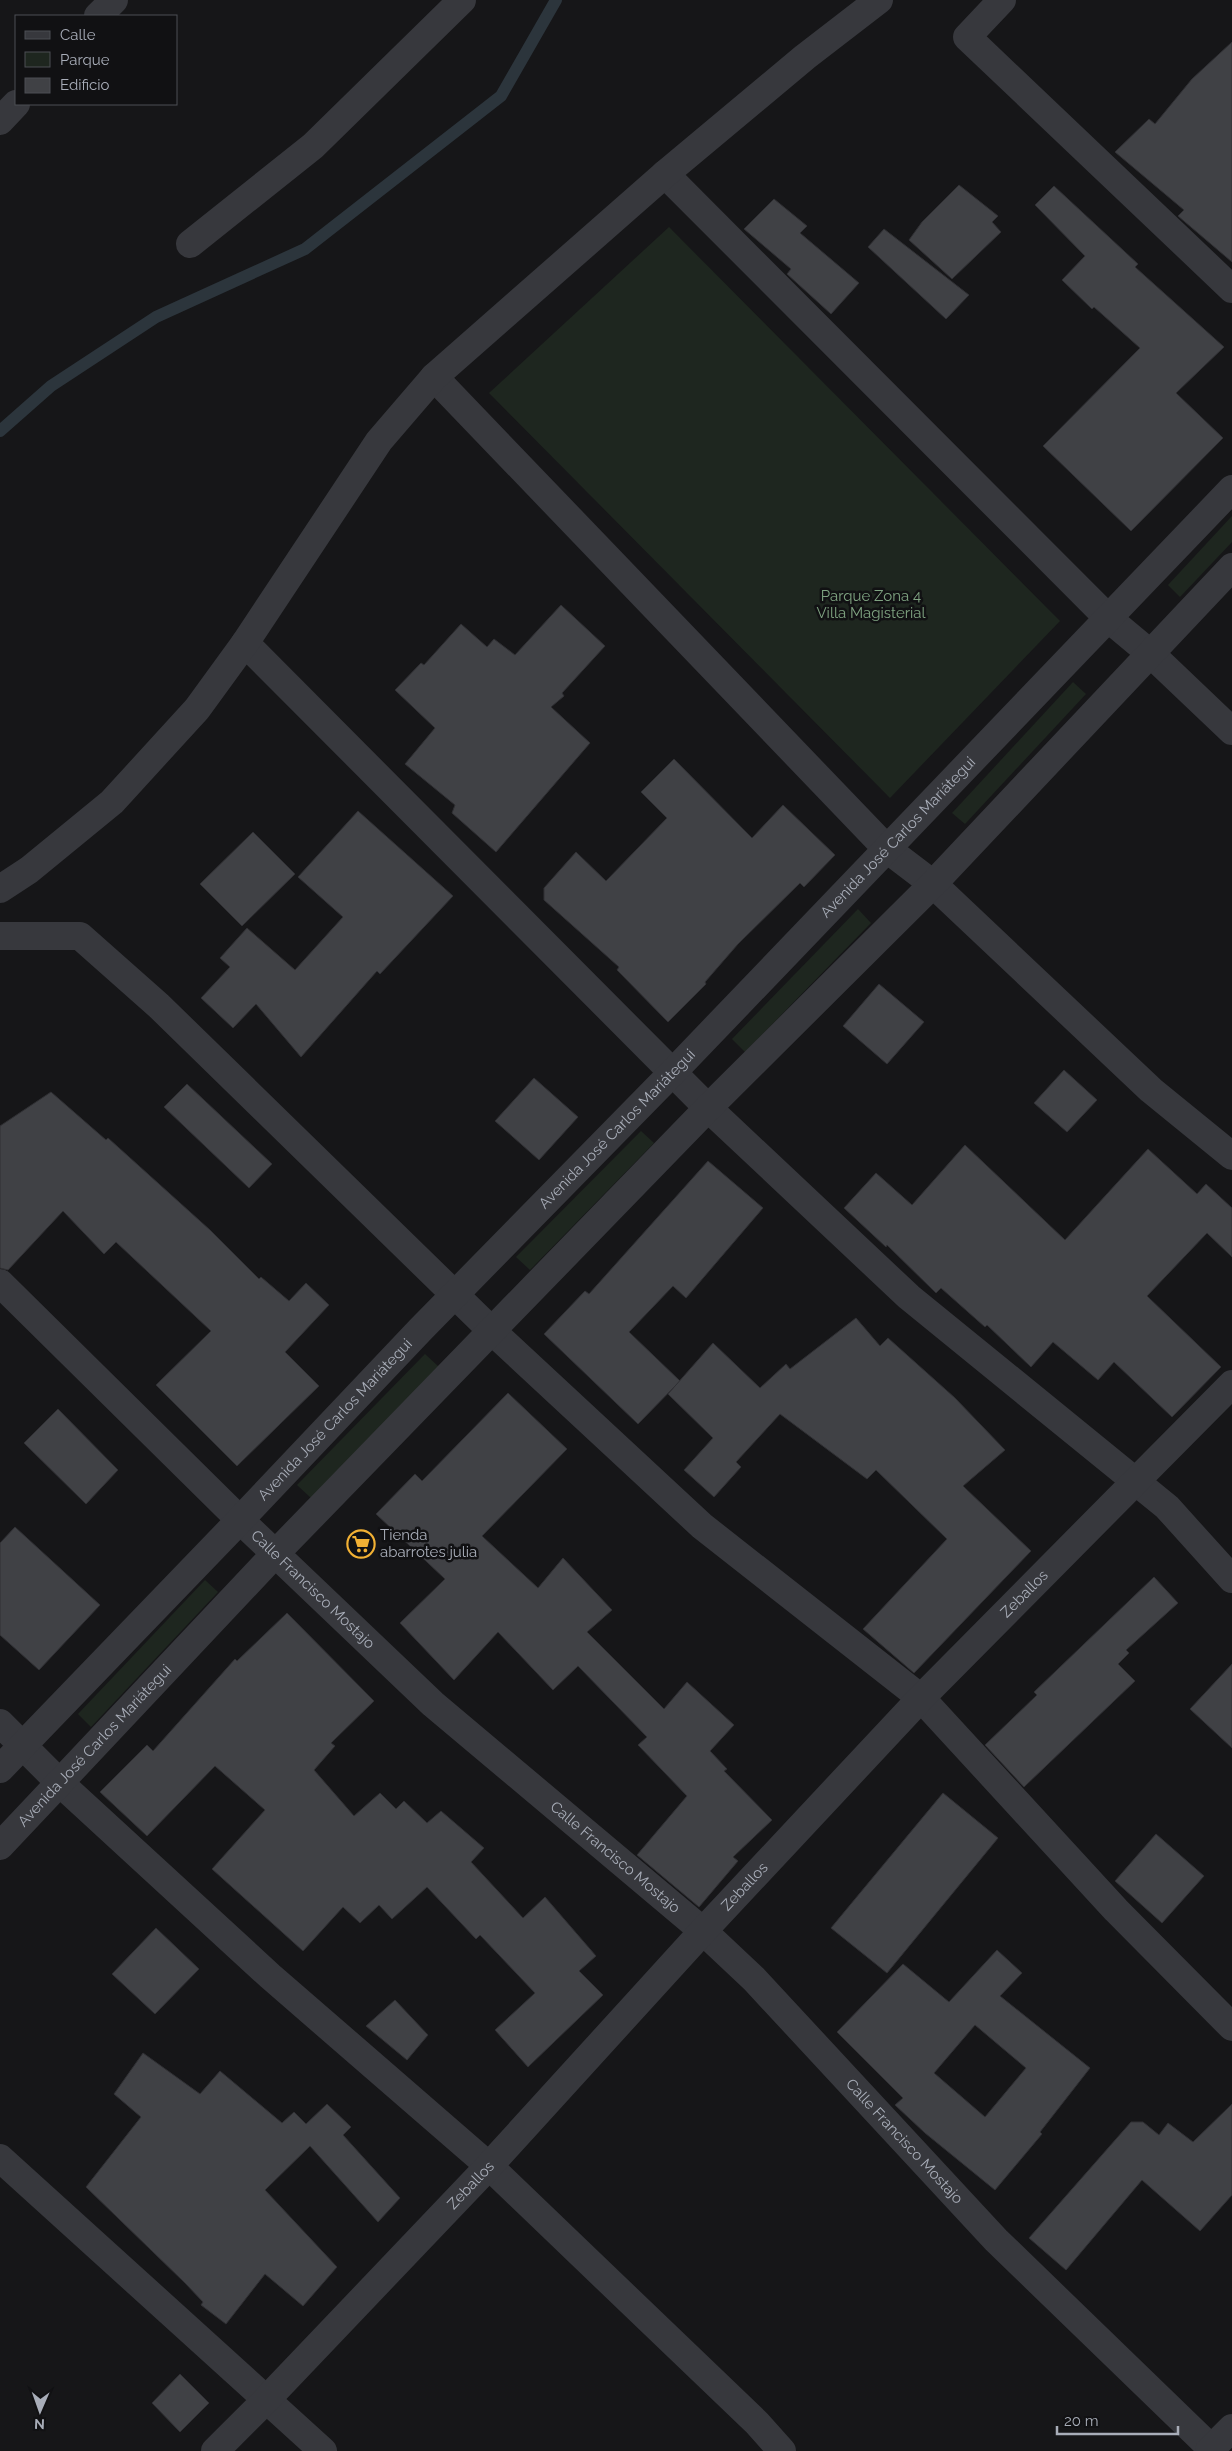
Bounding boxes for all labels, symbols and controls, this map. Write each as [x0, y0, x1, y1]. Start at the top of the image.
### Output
legend [15, 15, 178, 105]
text: Calle [60, 26, 96, 44]
text: Parque [60, 51, 110, 69]
text: Edificio [60, 76, 110, 94]
park label: Parque Zona 4 Villa Magisterial [816, 587, 926, 622]
street label: Avenida José Carlos Mariátegui [817, 753, 979, 922]
street label: Avenida José Carlos Mariátegui [535, 1045, 699, 1213]
street label: Avenida José Carlos Mariátegui [254, 1335, 416, 1504]
street label: Calle Francisco Mostajo [247, 1526, 379, 1653]
place label: Tienda abarrotes julia [380, 1526, 477, 1561]
supermarket icon: Tienda abarrotes julia [346, 1529, 376, 1559]
street label: Zeballos [997, 1566, 1052, 1621]
street label: Avenida José Carlos Mariátegui [14, 1661, 175, 1830]
street label: Calle Francisco Mostajo [547, 1797, 684, 1917]
street label: Zeballos [718, 1859, 772, 1915]
street label: Calle Francisco Mostajo [842, 2075, 967, 2208]
street label: Zeballos [444, 2157, 498, 2213]
north arrow [15, 2386, 65, 2436]
scale bar [1057, 2404, 1178, 2436]
text: 20 m [1064, 2412, 1099, 2430]
text: N [34, 2416, 45, 2432]

